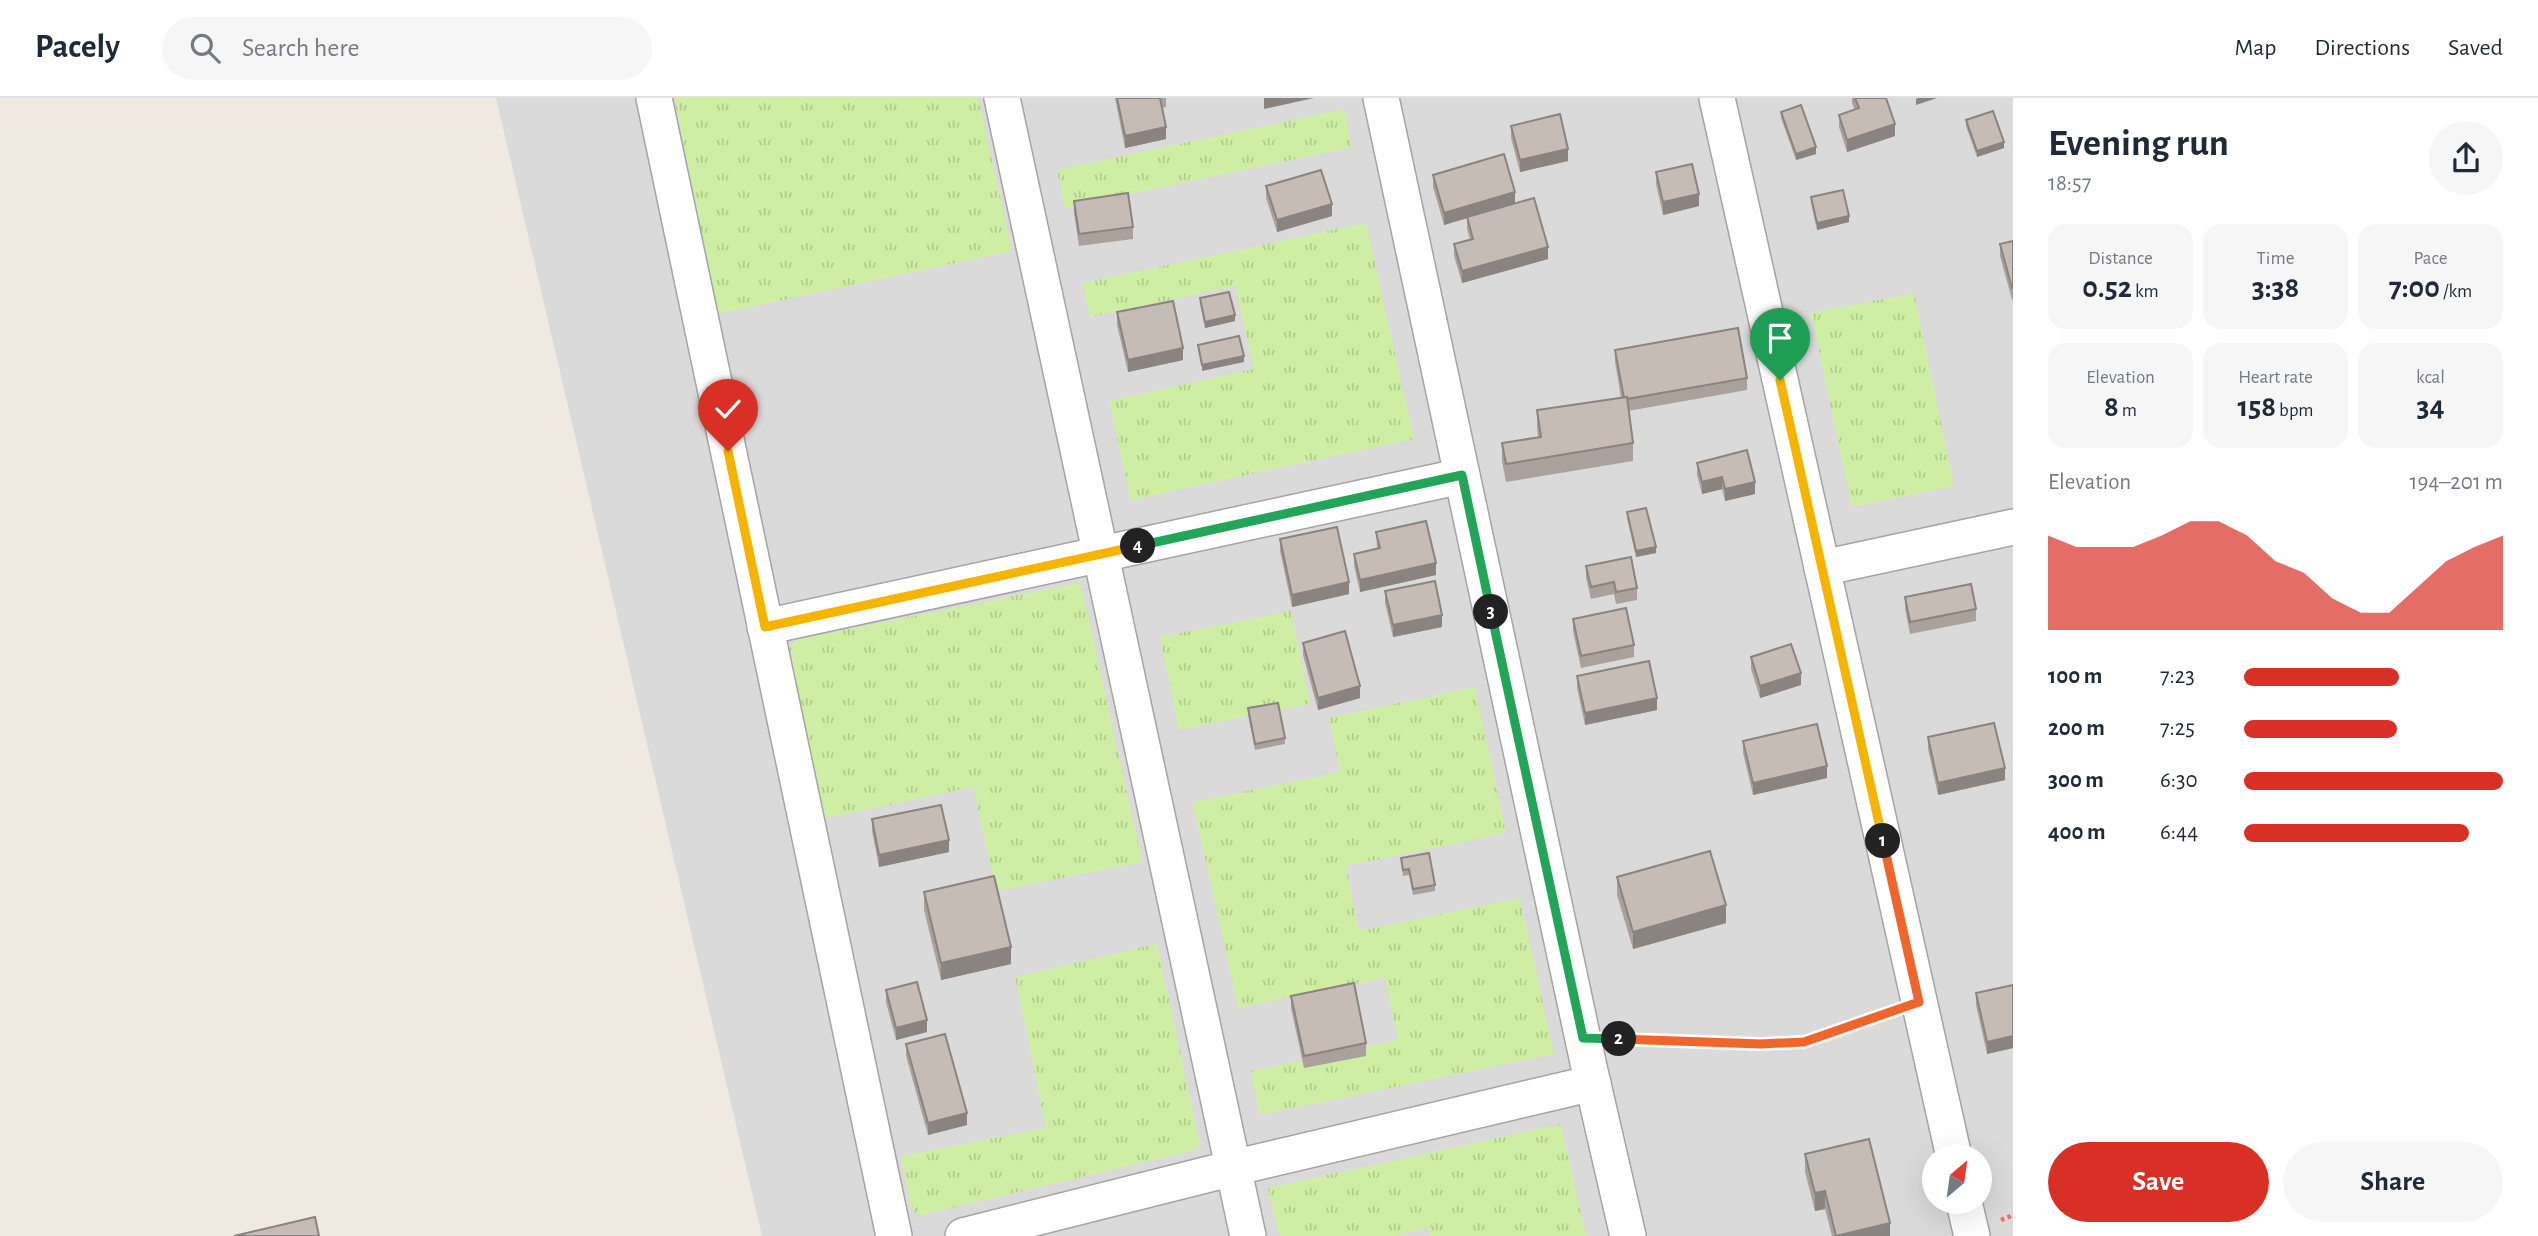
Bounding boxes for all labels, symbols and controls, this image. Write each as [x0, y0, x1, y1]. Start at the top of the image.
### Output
search box [162, 17, 652, 80]
icon: search [186, 29, 224, 67]
text: Pacely [35, 31, 120, 64]
text: Search here [242, 35, 360, 61]
text: Map [2234, 36, 2276, 60]
text: Directions [2314, 36, 2410, 60]
text: Saved [2448, 36, 2503, 60]
button: share [2429, 121, 2503, 195]
text: Evening run [2048, 125, 2229, 163]
text: 18:57 [2048, 172, 2091, 195]
text: Distance [2088, 249, 2153, 268]
text: Time [2257, 249, 2294, 268]
text: Pace [2413, 249, 2448, 268]
text: 0.52 [2082, 273, 2132, 303]
text: 3:38 [2252, 273, 2299, 303]
text: 7:00 [2389, 273, 2440, 303]
text: km [2132, 282, 2159, 301]
text: /km [2440, 282, 2472, 301]
pin [1750, 308, 1810, 380]
icon: arrive [1761, 319, 1799, 357]
text: Elevation [2086, 368, 2155, 387]
text: Heart rate [2238, 368, 2313, 387]
text: kcal [2416, 368, 2445, 387]
pin [698, 379, 758, 451]
icon: check [709, 390, 747, 428]
text: 8 [2104, 392, 2119, 422]
text: 158 [2237, 392, 2276, 422]
text: 34 [2416, 392, 2445, 422]
text: m [2119, 401, 2137, 420]
text: bpm [2276, 401, 2314, 420]
text: Elevation [2048, 471, 2131, 494]
text: 194–201 m [2410, 471, 2503, 494]
pin: 4 [1120, 528, 1156, 564]
text: 4 [1133, 536, 1142, 555]
pin: 3 [1474, 594, 1508, 630]
text: 3 [1486, 602, 1495, 621]
text: 100 m [2048, 665, 2102, 688]
text: 7:23 [2160, 665, 2195, 688]
text: 200 m [2048, 717, 2105, 740]
text: 7:25 [2160, 717, 2195, 740]
text: 300 m [2048, 769, 2104, 792]
text: 6:30 [2160, 769, 2198, 792]
text: 400 m [2048, 821, 2106, 844]
text: 6:44 [2160, 821, 2198, 844]
pin: 1 [1866, 824, 1900, 858]
text: 1 [1879, 831, 1886, 850]
pin: 2 [1602, 1021, 1636, 1056]
text: 2 [1614, 1029, 1623, 1048]
button: Save [2048, 1142, 2269, 1222]
button: Share [2283, 1142, 2503, 1222]
north arrow [1922, 1144, 1992, 1214]
map controls [1922, 1144, 1992, 1214]

